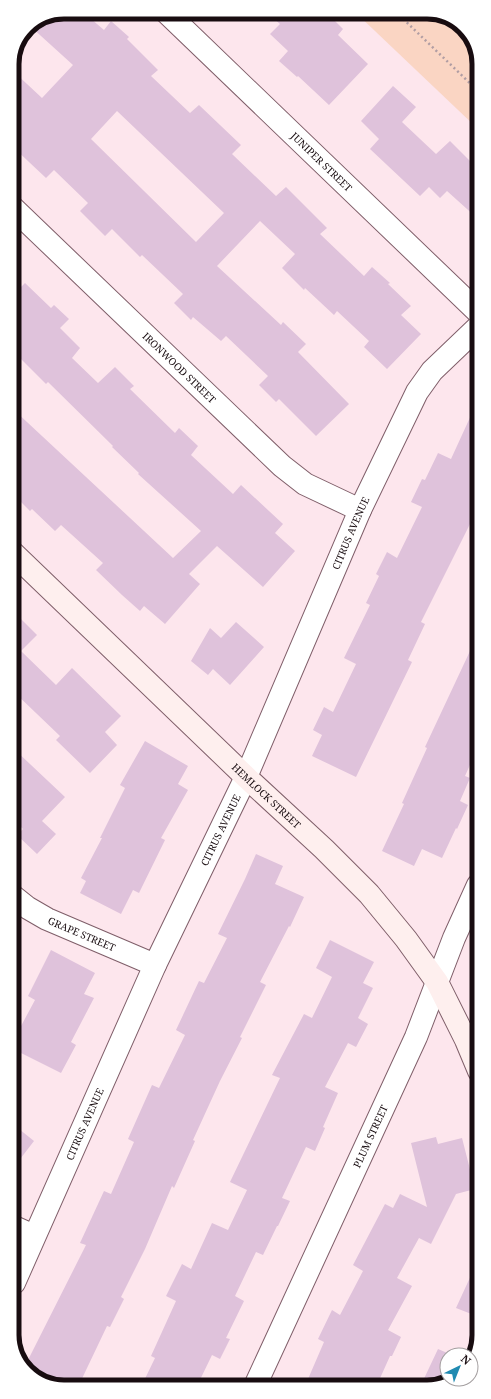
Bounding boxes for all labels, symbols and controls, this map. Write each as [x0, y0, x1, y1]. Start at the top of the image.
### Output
street label: JUNIPER STREET [287, 128, 355, 195]
street label: IRONWOOD STREET [140, 329, 219, 406]
street label: CITRUS AVENUE [328, 494, 372, 572]
street label: HEMLOCK STREET [229, 760, 304, 831]
street label: CITRUS AVENUE [197, 792, 244, 868]
street label: GRAPE STREET [46, 913, 118, 954]
street label: CITRUS AVENUE [62, 1085, 107, 1162]
street label: PLUM STREET [350, 1102, 391, 1170]
north arrow [439, 1347, 479, 1387]
text: N [458, 1351, 475, 1368]

